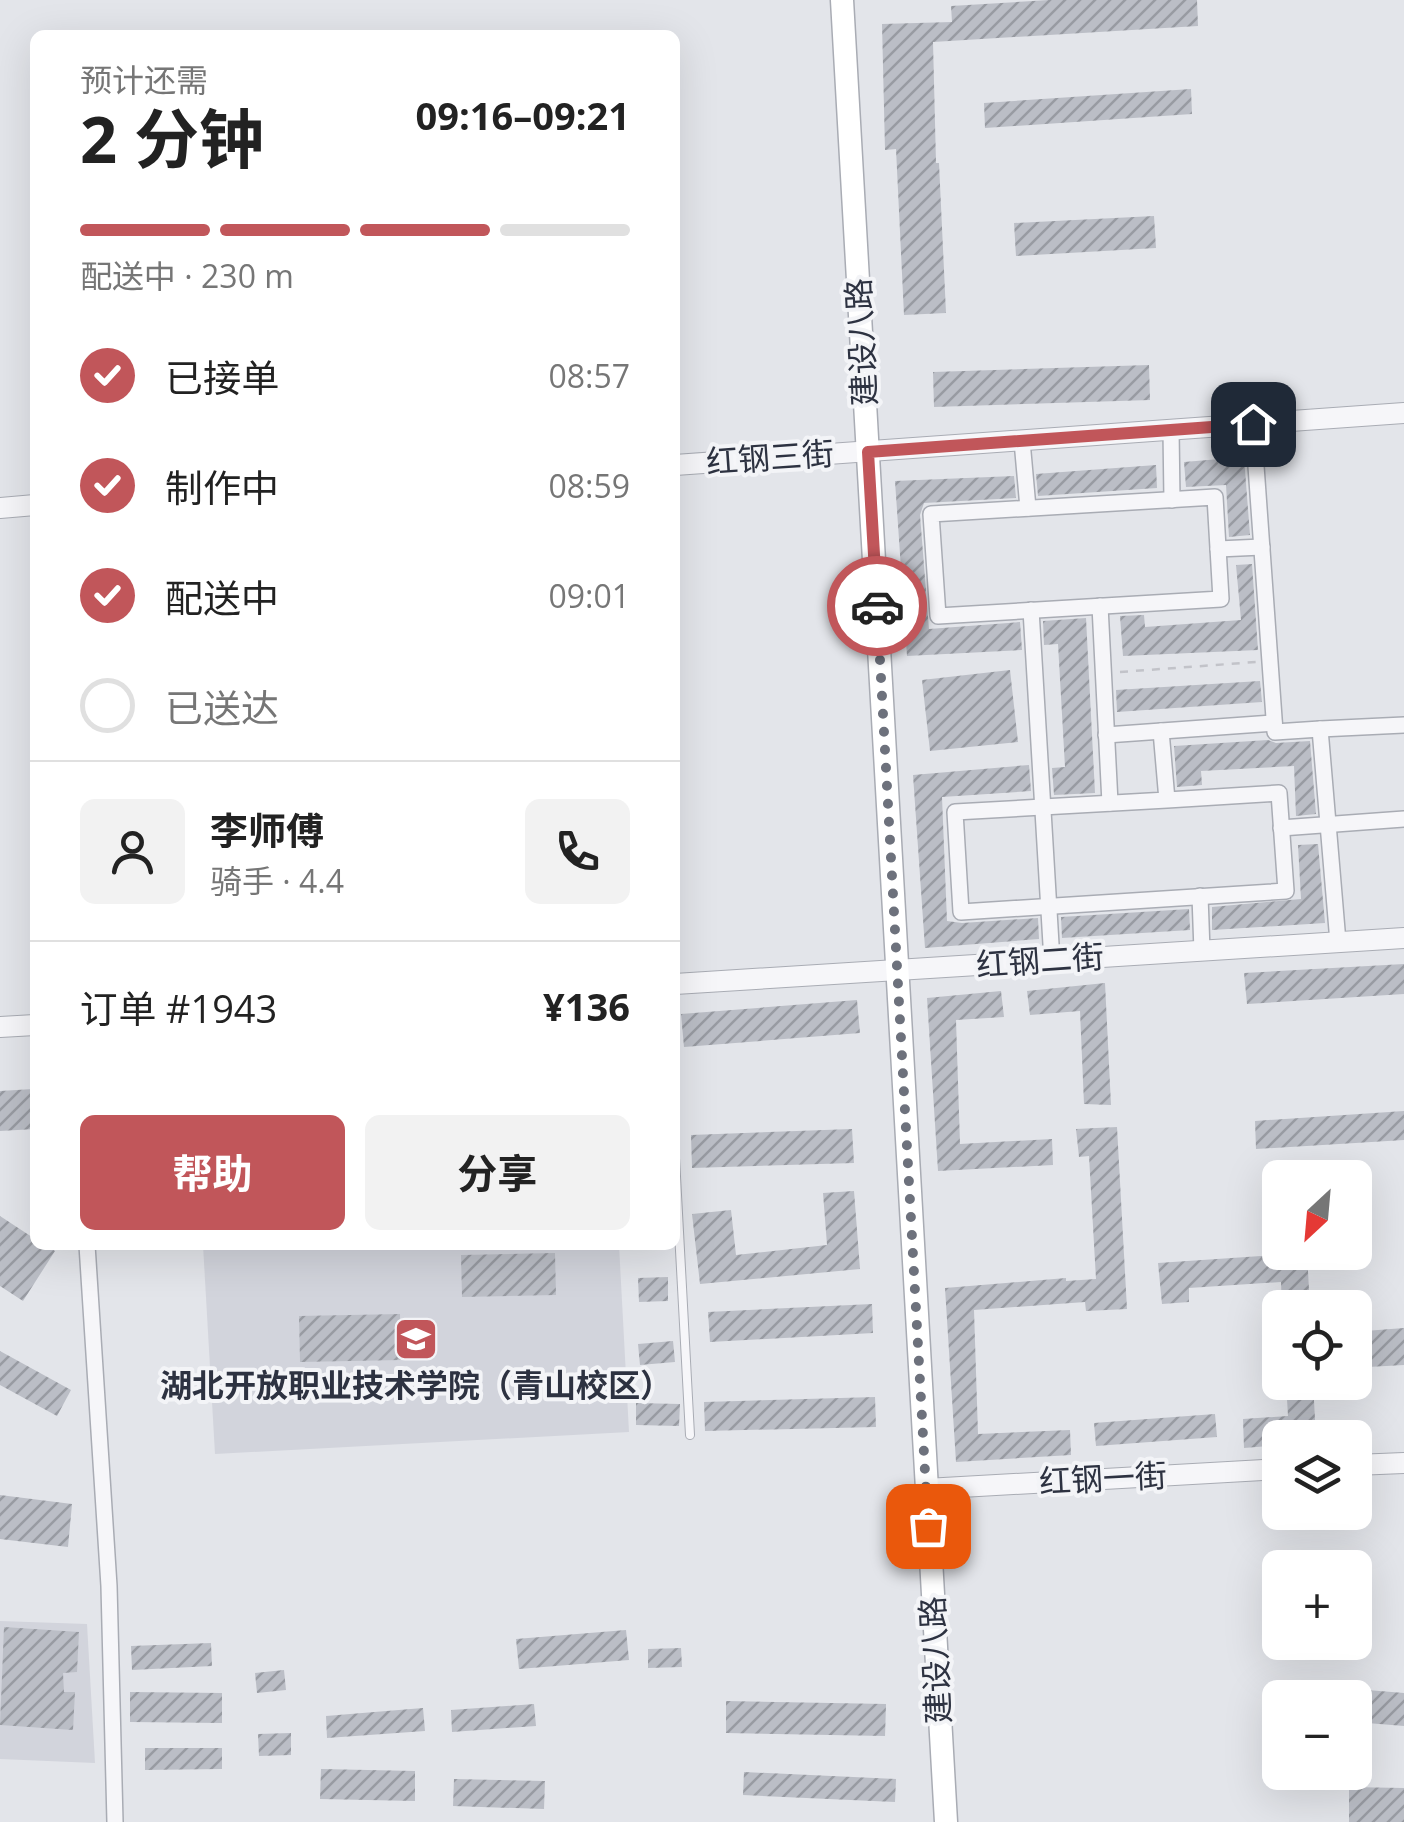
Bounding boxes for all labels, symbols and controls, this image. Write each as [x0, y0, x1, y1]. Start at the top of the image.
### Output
text: 预计还需 [80, 58, 208, 101]
text: 09:16–09:21 [416, 89, 630, 141]
text: 2 分钟 [80, 94, 264, 182]
text: 配送中 · 230 m [80, 254, 294, 297]
street label: 建设八路 [836, 277, 885, 407]
icon: check [80, 348, 135, 403]
text: 已接单 [165, 351, 279, 403]
text: 08:57 [548, 354, 630, 397]
pin [1211, 382, 1296, 467]
icon: home [1226, 397, 1281, 452]
street label: 红钢三街 [705, 431, 835, 482]
icon: check [80, 458, 135, 513]
text: 制作中 [165, 461, 279, 513]
text: 08:59 [548, 464, 630, 507]
courier [827, 556, 927, 656]
icon: check [80, 568, 135, 623]
text: 配送中 [165, 571, 279, 623]
text: 09:01 [548, 574, 630, 617]
icon: car [850, 579, 905, 634]
text: 已送达 [165, 681, 279, 733]
button: person [80, 799, 185, 904]
button: phone [525, 799, 630, 904]
text: 李师傅 [210, 804, 324, 856]
text: 骑手 · 4.4 [210, 859, 344, 902]
street label: 红钢二街 [975, 934, 1105, 985]
text: ¥136 [543, 980, 630, 1032]
text: 订单 #1943 [80, 982, 277, 1034]
button: 帮助 [80, 1115, 345, 1230]
button: 分享 [365, 1115, 630, 1230]
north arrow [1262, 1160, 1372, 1270]
map controls [1262, 1160, 1372, 1790]
button: locate [1262, 1290, 1372, 1400]
school or university icon: 湖北开放职业技术学院（青山校区） [393, 1316, 439, 1362]
place label: 湖北开放职业技术学院（青山校区） [160, 1363, 672, 1406]
button: layers [1262, 1420, 1372, 1530]
street label: 红钢一街 [1038, 1453, 1168, 1502]
pin [886, 1484, 971, 1569]
icon: bag [901, 1499, 956, 1554]
button: + [1262, 1550, 1372, 1660]
street label: 建设八路 [910, 1595, 959, 1725]
button: − [1262, 1680, 1372, 1790]

